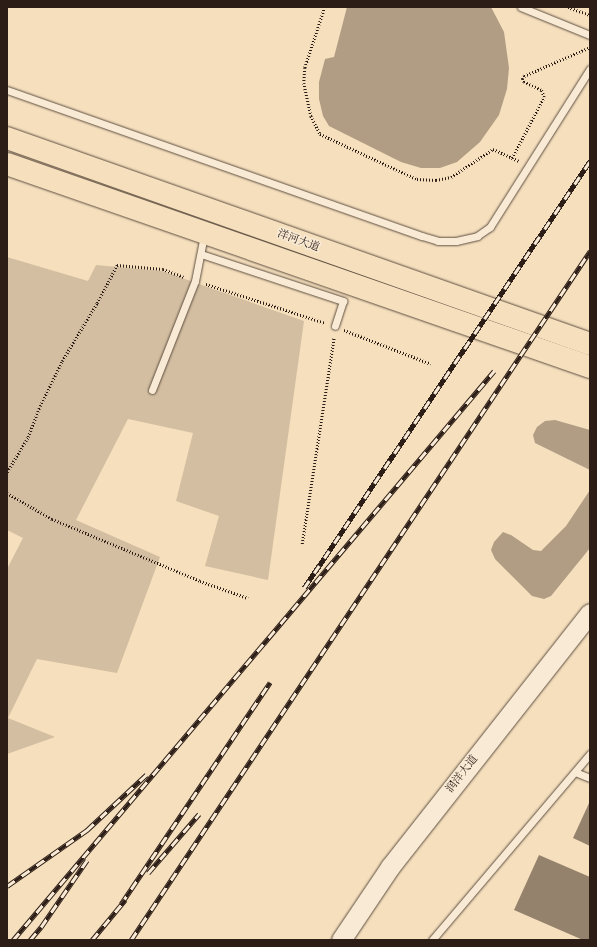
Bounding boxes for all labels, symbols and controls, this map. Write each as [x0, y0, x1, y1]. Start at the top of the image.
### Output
street label: 洋河大道 [275, 228, 321, 256]
street label: 润洋大道 [444, 754, 482, 796]

